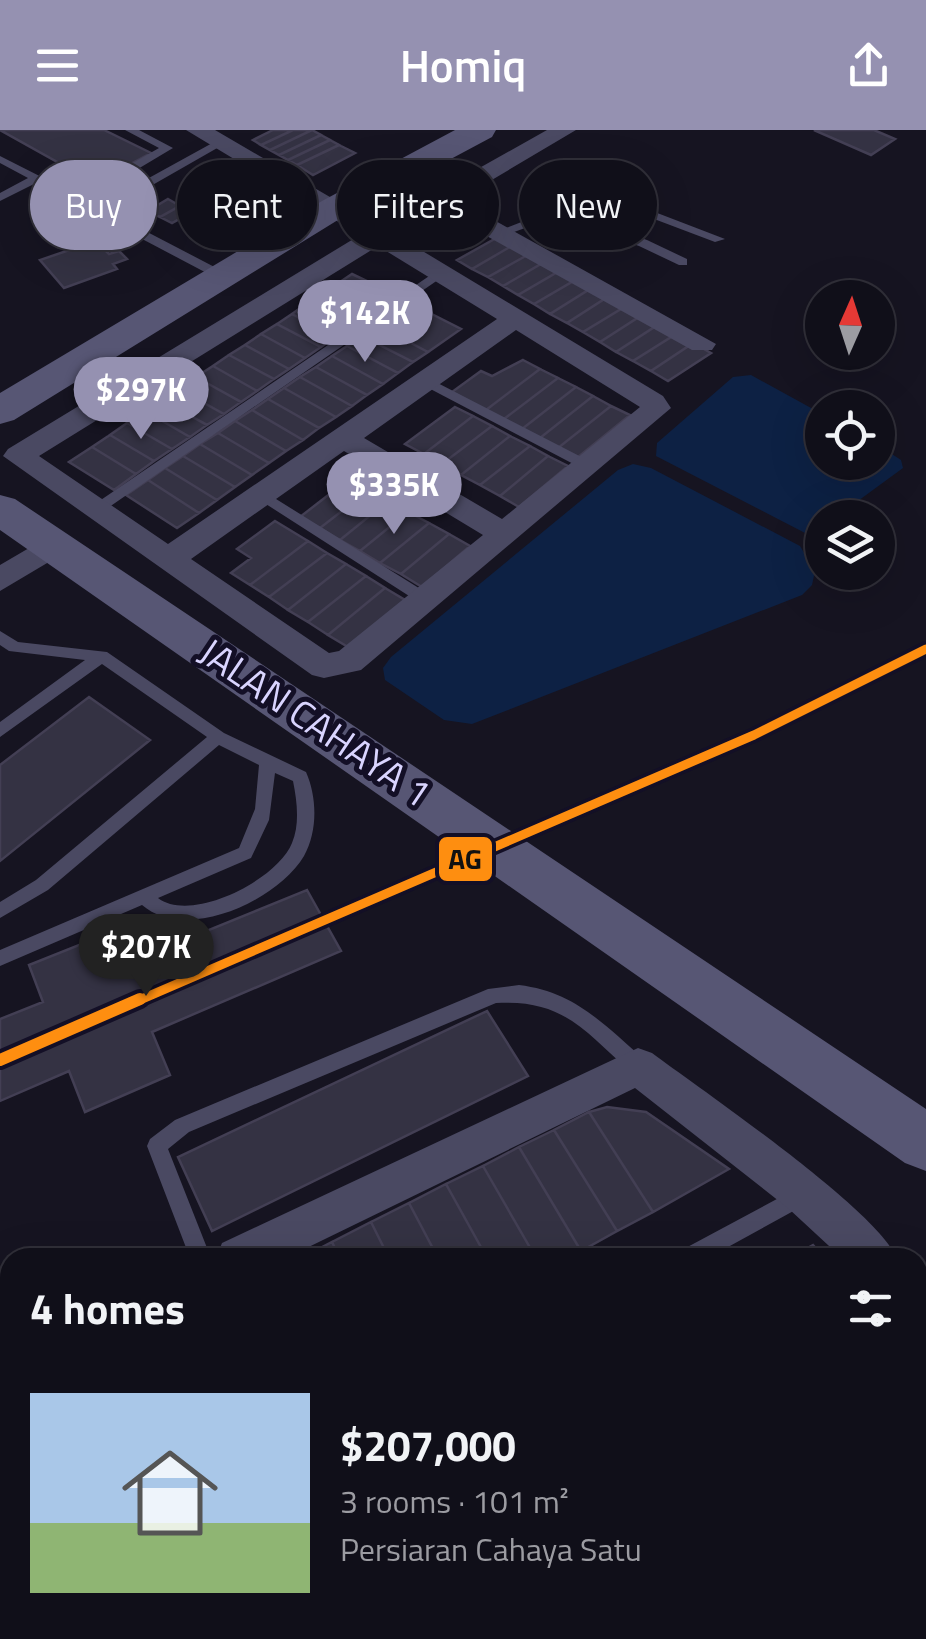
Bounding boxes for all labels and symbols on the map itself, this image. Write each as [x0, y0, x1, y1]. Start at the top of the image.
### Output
pin: $142K [295, 280, 435, 365]
north arrow [805, 280, 895, 370]
pin: $297K [71, 357, 211, 442]
pin: $335K [324, 452, 464, 537]
street label: JALAN CAHAYA 1 [188, 623, 443, 821]
line badge: AG [437, 835, 494, 883]
text: AG [448, 837, 482, 880]
pin: $207K [76, 914, 216, 999]

